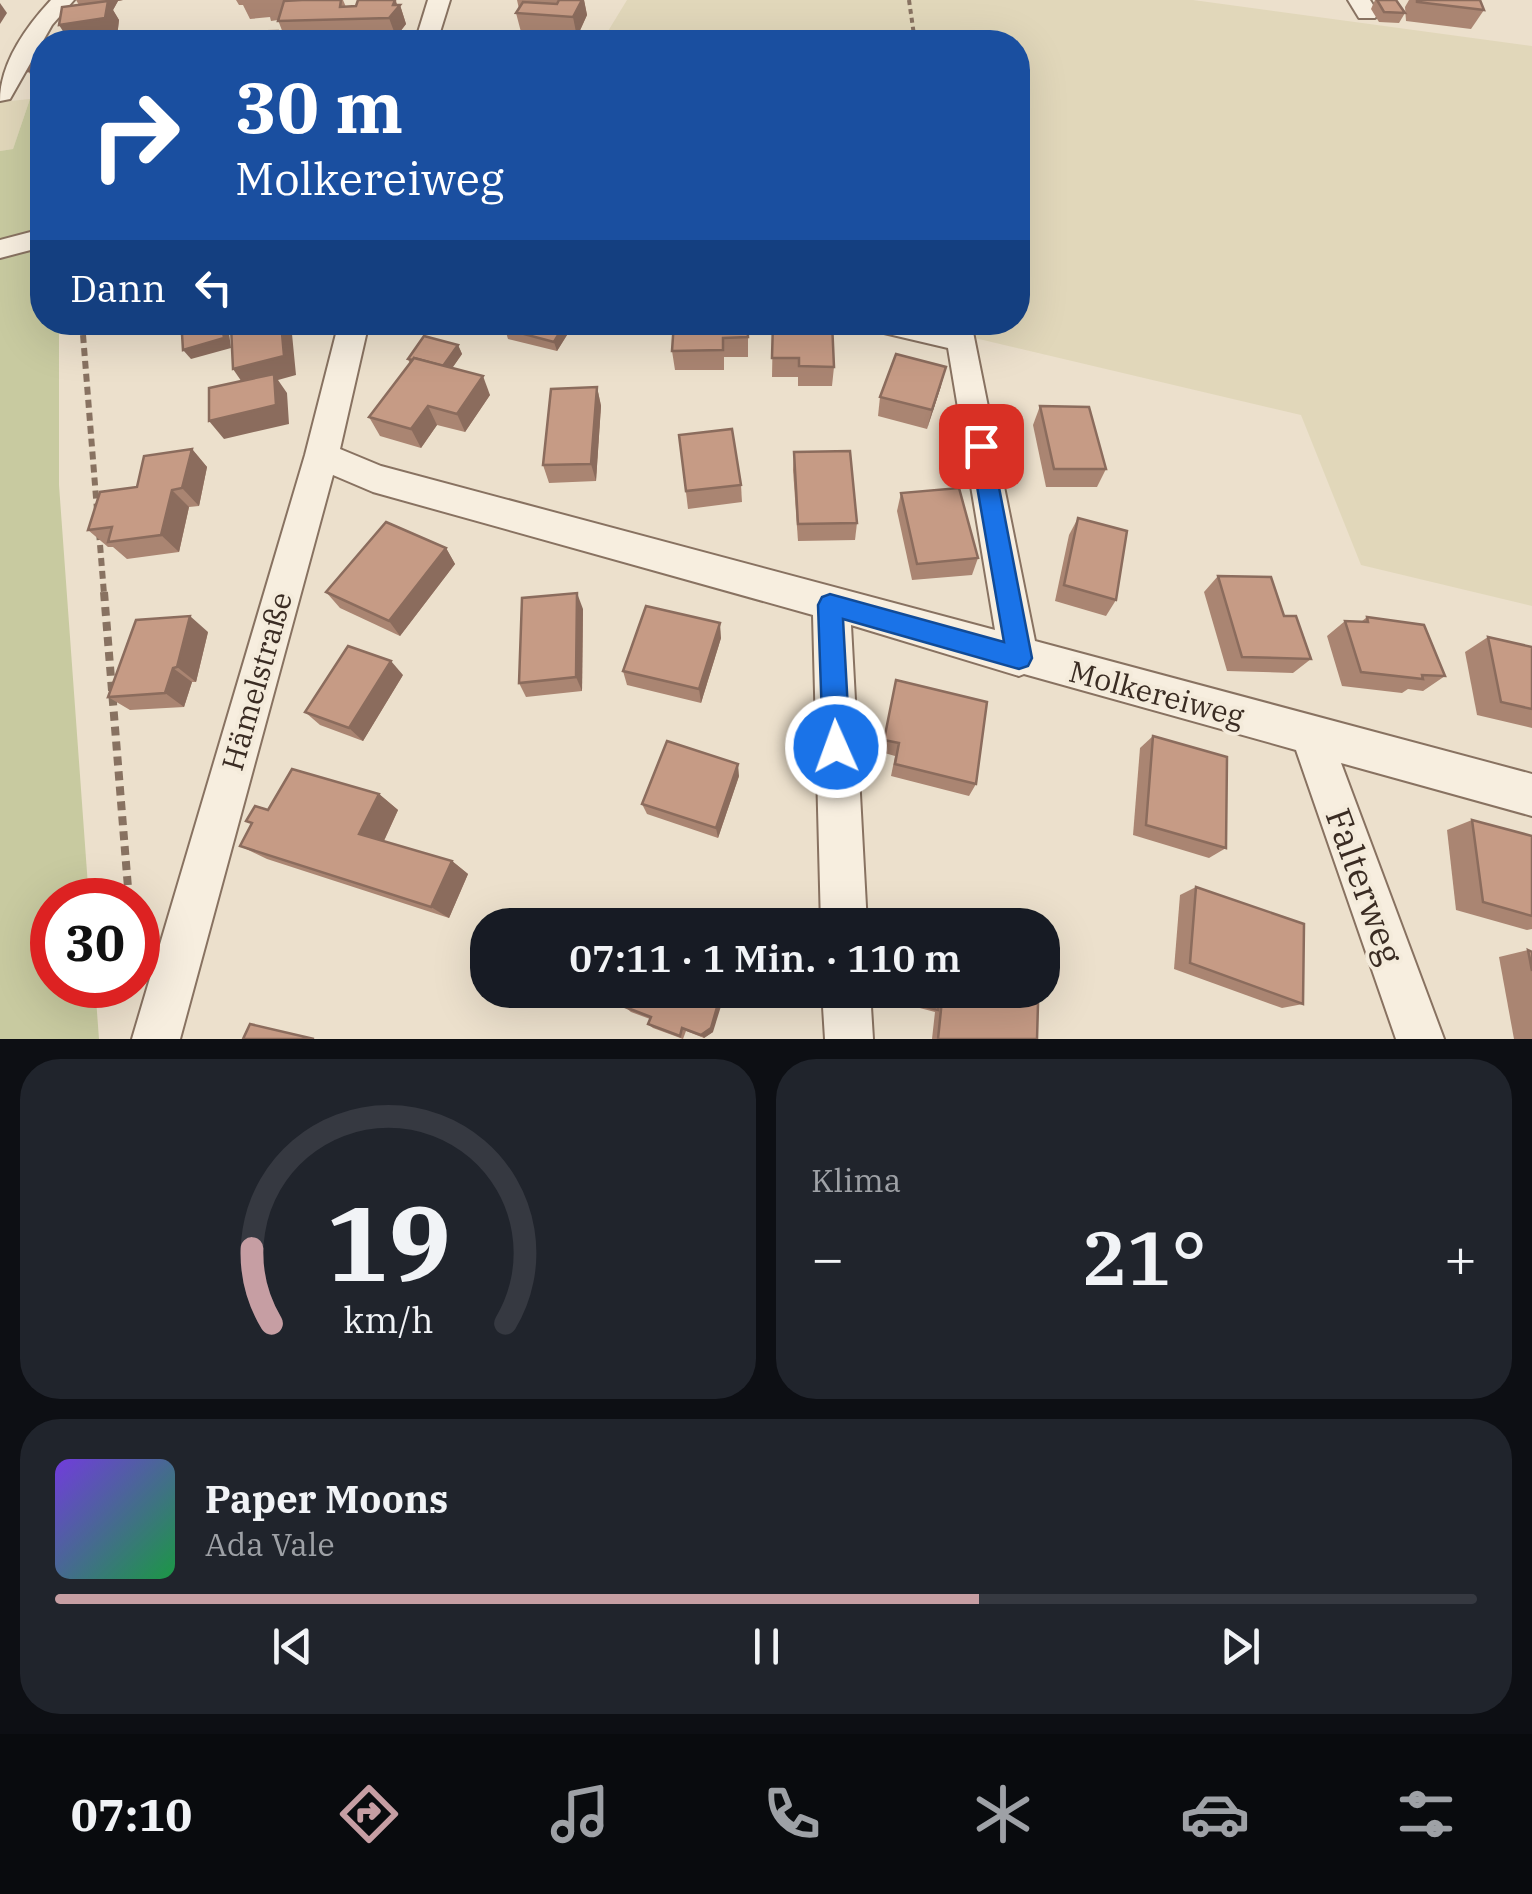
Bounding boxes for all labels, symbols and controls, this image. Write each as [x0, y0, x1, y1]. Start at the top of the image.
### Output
text: 30 m [235, 61, 403, 152]
icon: right [70, 70, 200, 200]
text: Molkereiweg [235, 149, 504, 207]
icon: left [186, 260, 241, 315]
text: Dann [70, 263, 166, 312]
pin [939, 404, 1024, 489]
icon: arrive [954, 419, 1009, 474]
street label: Hämelstraße [212, 587, 300, 775]
street label: Molkereiweg [1065, 651, 1249, 735]
position arrow [784, 695, 888, 799]
street label: Falterweg [1316, 802, 1414, 970]
speed limit sign: 30 [30, 878, 160, 1008]
text: 07:11 · 1 Min. · 110 m [569, 933, 961, 982]
text: Klima [811, 1159, 901, 1201]
text: 19 [326, 1174, 450, 1310]
text: 21° [1081, 1208, 1207, 1306]
text: − [811, 1222, 844, 1293]
text: + [1444, 1222, 1477, 1293]
text: km/h [343, 1296, 433, 1343]
text: Paper Moons [205, 1474, 448, 1523]
text: Ada Vale [205, 1523, 335, 1565]
icon: previous [265, 1619, 320, 1674]
icon: pause [739, 1619, 794, 1674]
icon: next [1213, 1619, 1268, 1674]
icon: directions [334, 1779, 404, 1849]
icon: music [545, 1779, 615, 1849]
icon: phone [757, 1779, 827, 1849]
icon: climate [968, 1779, 1038, 1849]
icon: car [1180, 1779, 1250, 1849]
icon: filters [1391, 1779, 1461, 1849]
text: 07:10 [71, 1785, 192, 1843]

